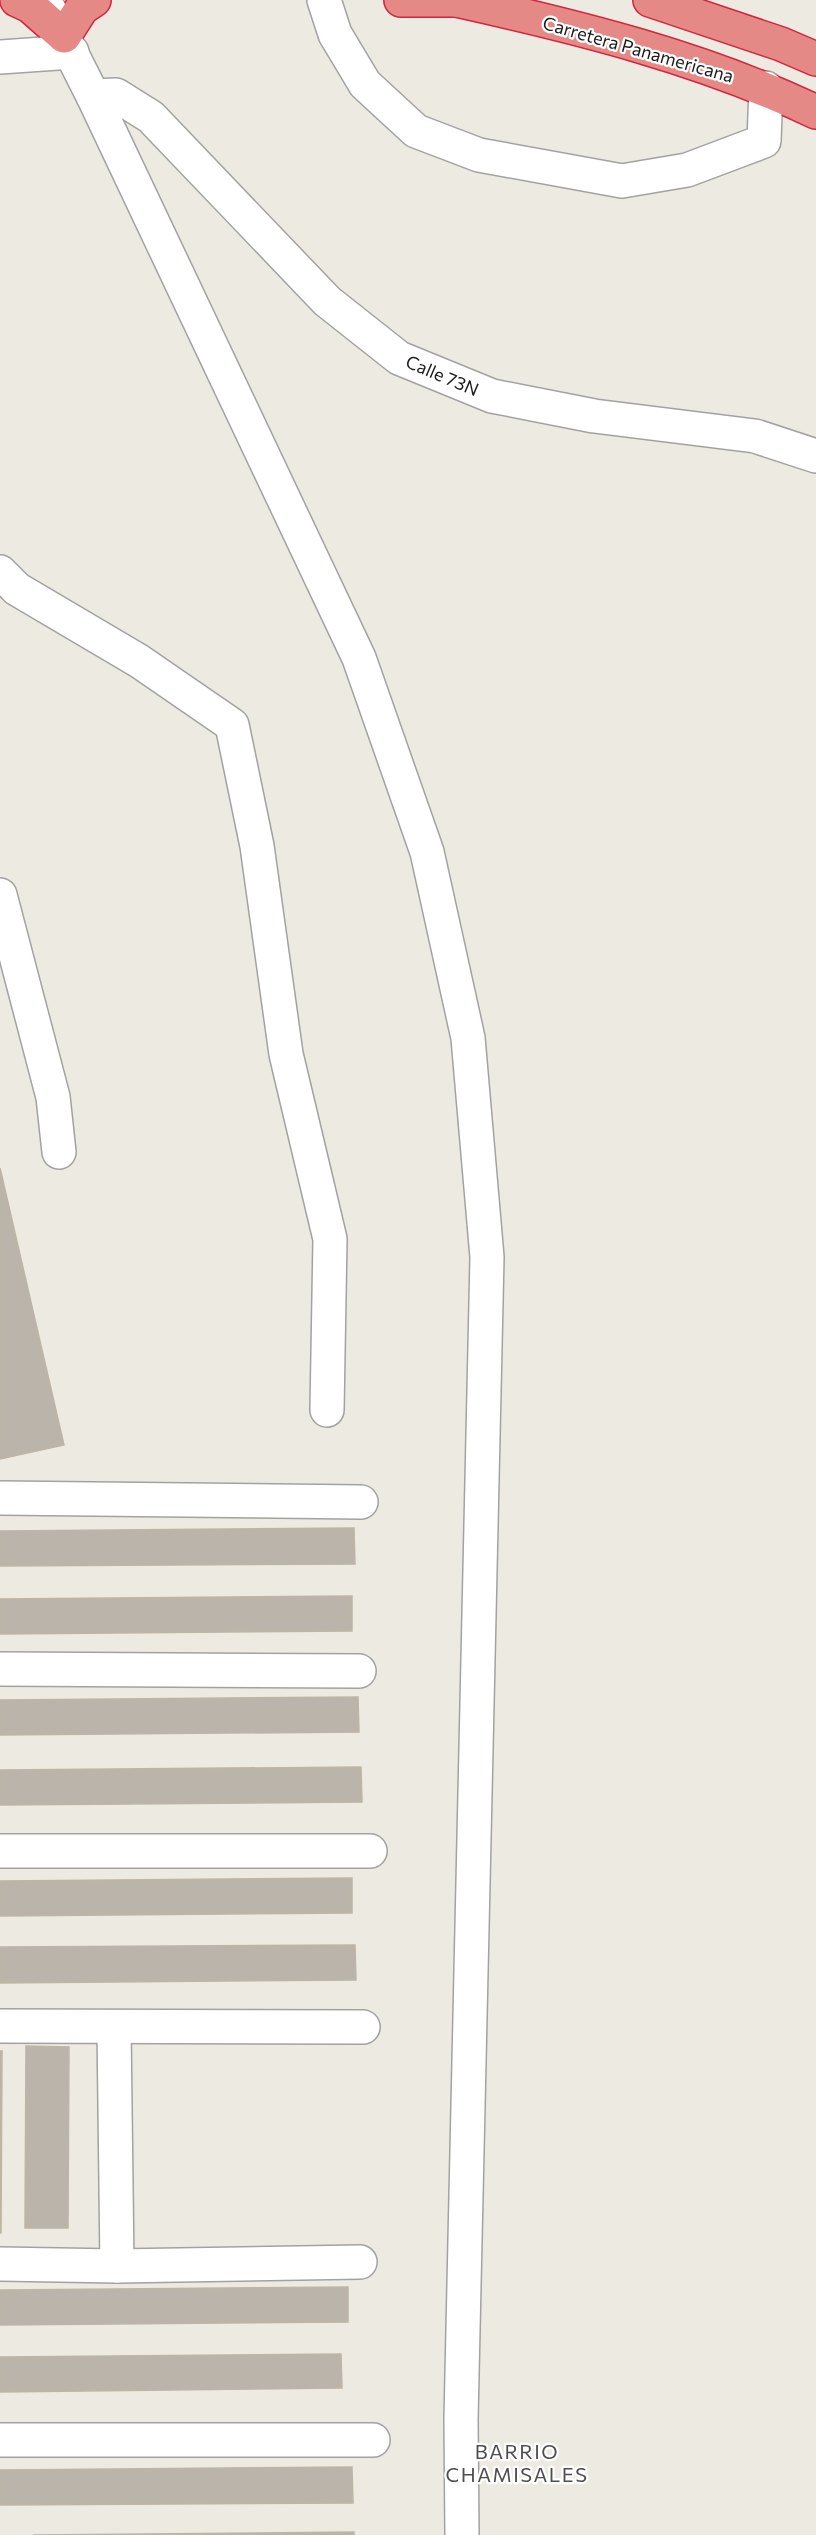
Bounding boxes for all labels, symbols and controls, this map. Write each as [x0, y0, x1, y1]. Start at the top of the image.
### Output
street label: Carretera Panamericana [540, 11, 736, 87]
street label: Calle 73N [403, 350, 482, 400]
district label: BARRIO CHAMISALES [446, 2439, 588, 2486]

